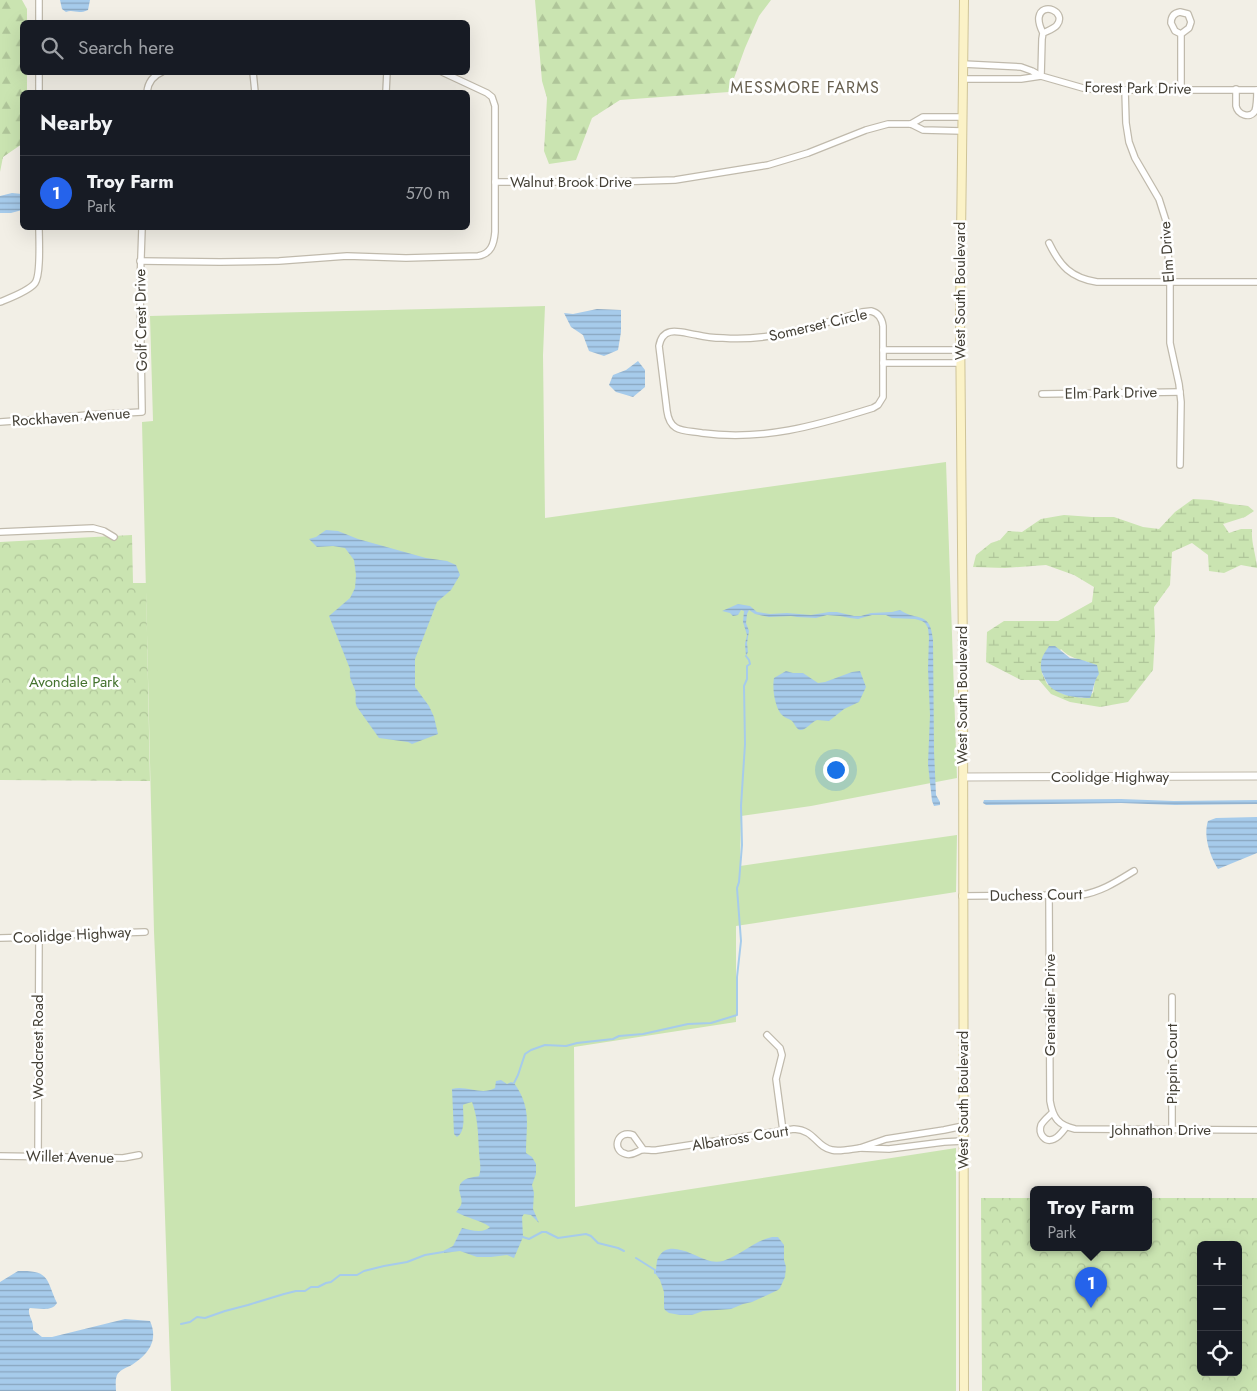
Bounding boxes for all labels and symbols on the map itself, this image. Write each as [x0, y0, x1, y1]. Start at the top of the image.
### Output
district label: MESSMORE FARMS [730, 76, 880, 99]
street label: Forest Park Drive [1085, 76, 1192, 100]
street label: Walnut Brook Drive [510, 171, 632, 193]
street label: Elm Drive [1154, 220, 1180, 283]
street label: West South Boulevard [949, 222, 971, 360]
street label: Golf Crest Drive [129, 268, 153, 371]
street label: Somerset Circle [767, 303, 870, 347]
street label: Elm Park Drive [1065, 381, 1158, 405]
street label: Rockhaven Avenue [11, 402, 131, 432]
street label: West South Boulevard [951, 626, 973, 764]
park label: Avondale Park [29, 671, 119, 693]
your location [823, 757, 849, 783]
street label: Coolidge Highway [1051, 766, 1170, 788]
street label: Duchess Court [990, 883, 1083, 907]
street label: Coolidge Highway [12, 921, 132, 949]
street label: Grenadier Drive [1039, 953, 1061, 1056]
street label: Woodcrest Road [27, 995, 49, 1099]
street label: Pippin Court [1161, 1023, 1183, 1104]
street label: West South Boulevard [952, 1031, 974, 1169]
street label: Albatross Court [690, 1119, 790, 1156]
street label: Johnathon Drive [1109, 1119, 1211, 1141]
street label: Willet Avenue [26, 1145, 115, 1169]
pin: 1 [1075, 1267, 1107, 1308]

